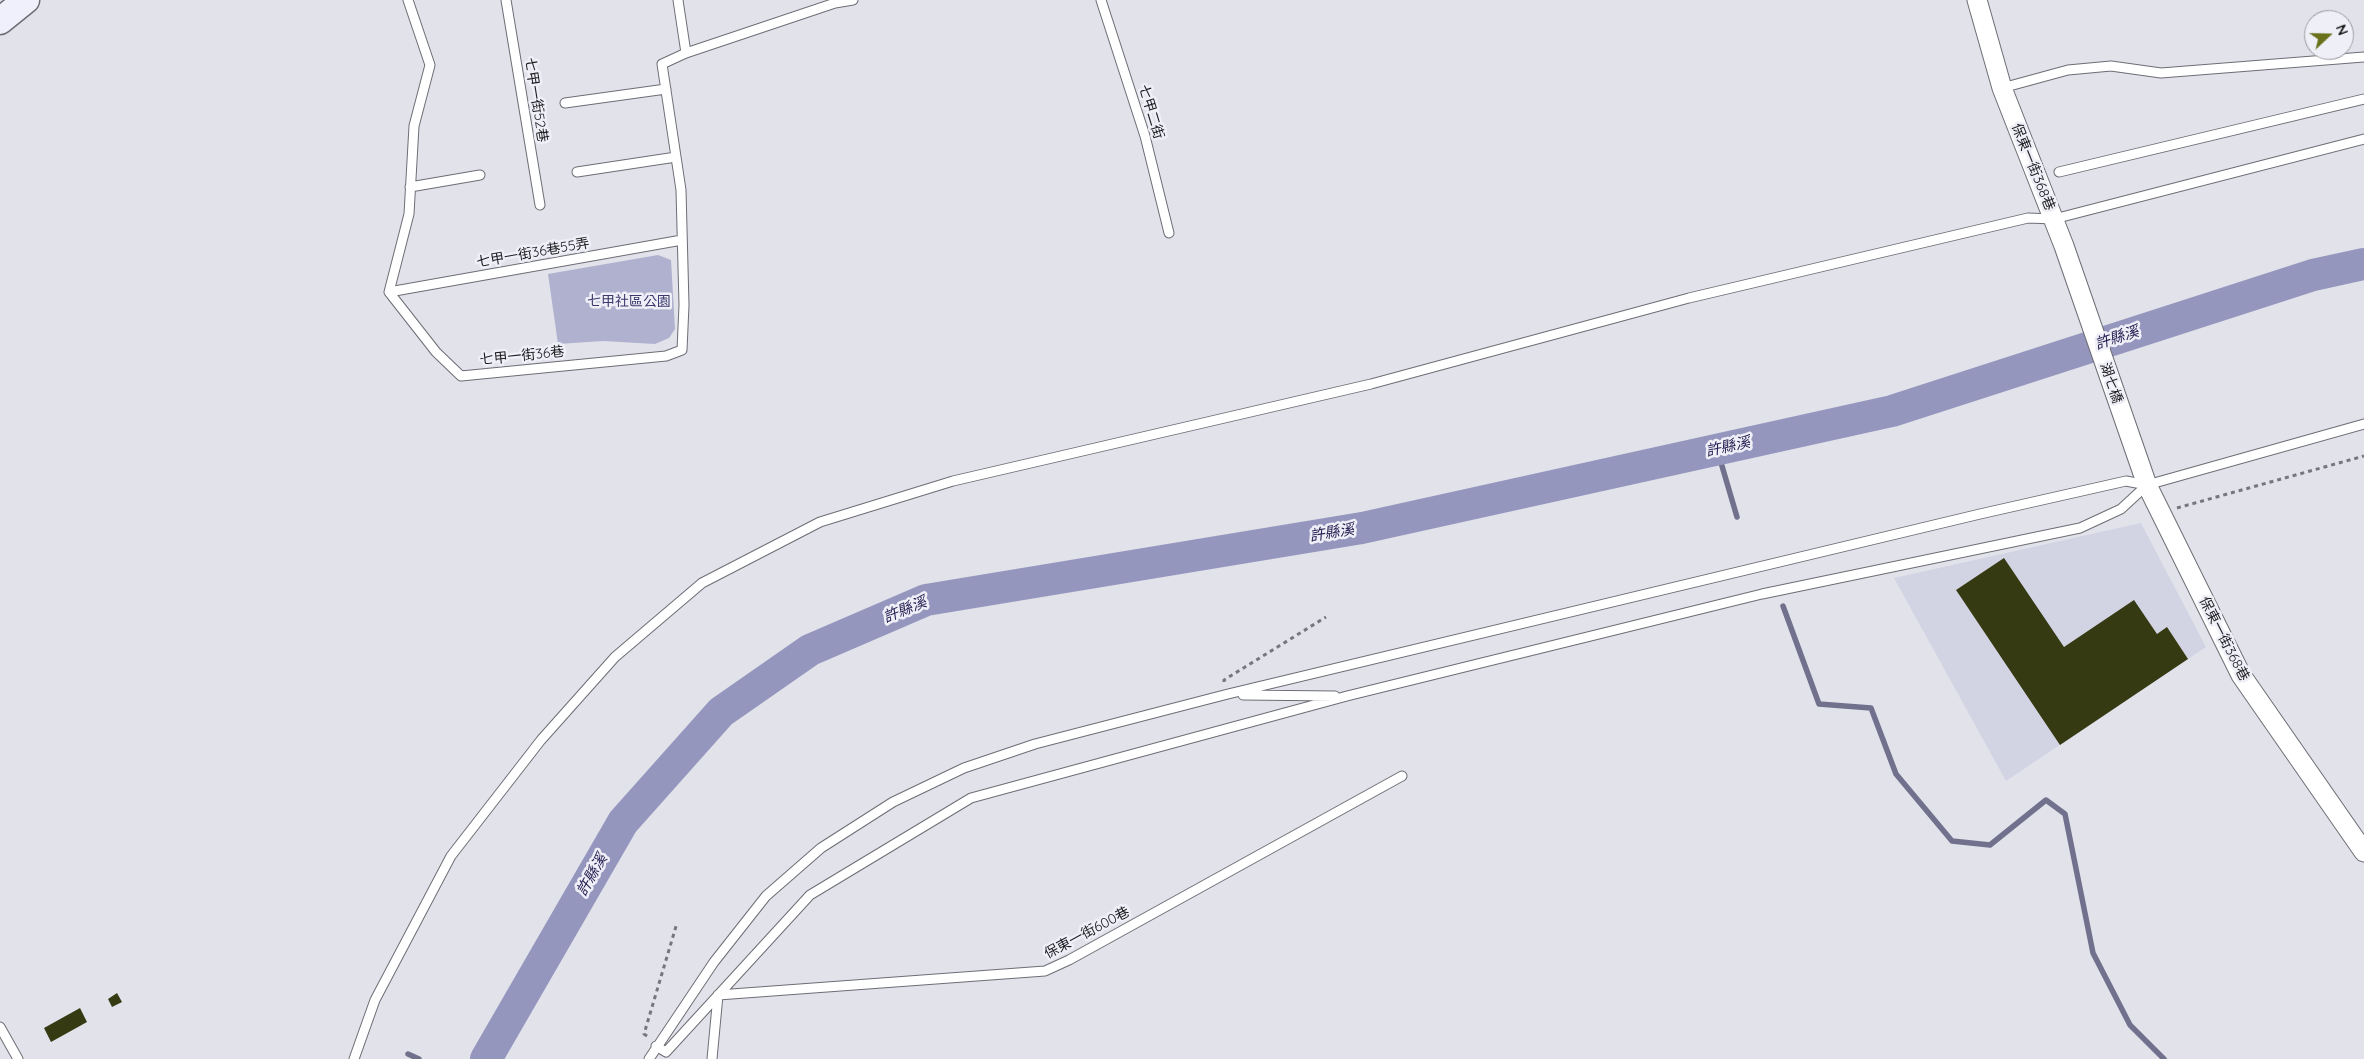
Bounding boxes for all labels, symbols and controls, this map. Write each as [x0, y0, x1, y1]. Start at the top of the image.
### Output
north arrow [2304, 10, 2354, 60]
text: N [2332, 22, 2352, 38]
street label: 七甲一街52巷 [521, 57, 551, 143]
street label: 七甲二街 [1135, 83, 1167, 141]
street label: 保東一街368巷 [2008, 121, 2058, 213]
street label: 七甲一街36巷55弄 [475, 235, 591, 271]
park label: 七甲社區公園 [587, 294, 671, 310]
water label: 許縣溪 [2093, 322, 2141, 354]
street label: 七甲一街36巷 [479, 343, 565, 369]
street label: 湖七橋 [2096, 360, 2126, 406]
water label: 許縣溪 [1704, 434, 1752, 460]
water label: 許縣溪 [1308, 521, 1356, 545]
water label: 許縣溪 [881, 593, 929, 627]
street label: 保東一街368巷 [2196, 594, 2252, 684]
water label: 許縣溪 [573, 851, 611, 899]
street label: 保東一街600巷 [1041, 903, 1133, 963]

